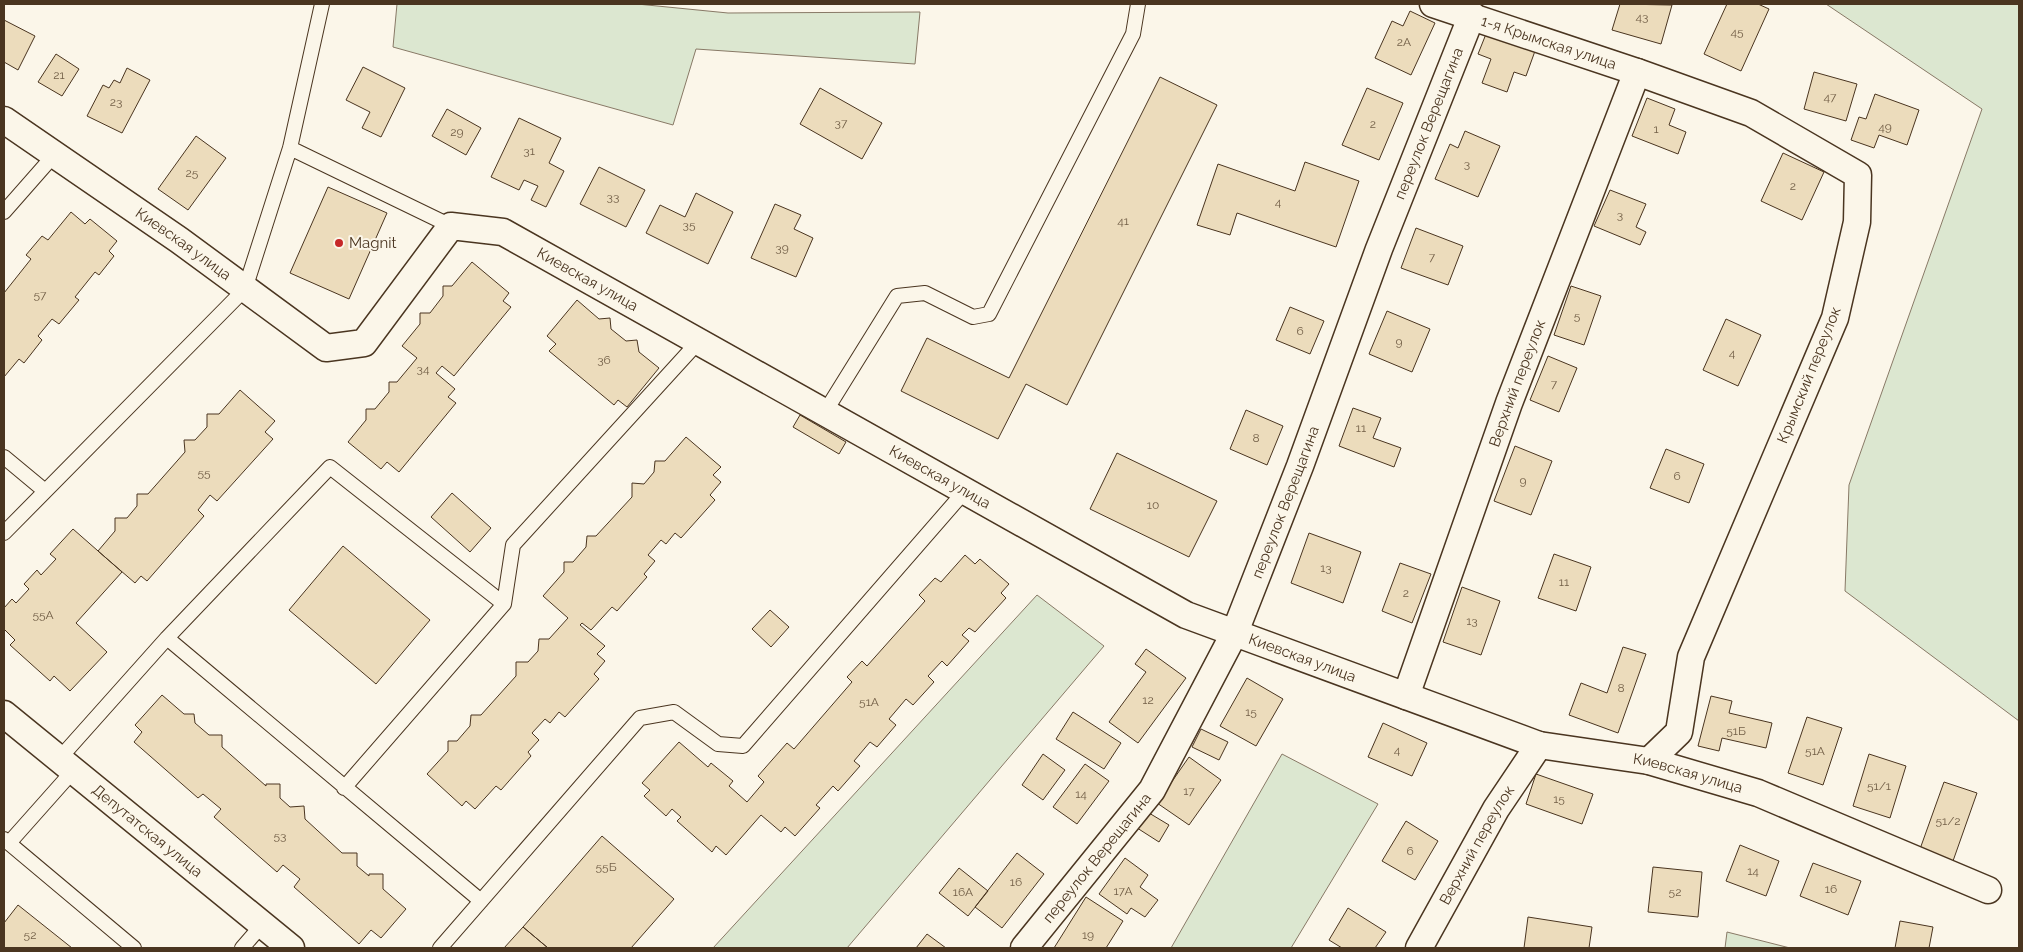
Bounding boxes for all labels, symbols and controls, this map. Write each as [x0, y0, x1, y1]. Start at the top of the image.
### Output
house number: 43 [1636, 10, 1648, 24]
street label: 1-я Крымская улица [1479, 12, 1619, 74]
house number: 45 [1730, 25, 1744, 39]
house number: 2А [1397, 35, 1411, 49]
street label: переулок Верещагина [1391, 45, 1467, 202]
house number: 21 [53, 68, 65, 82]
house number: 47 [1824, 90, 1837, 104]
house number: 23 [110, 95, 122, 109]
house number: 37 [835, 116, 848, 130]
house number: 2 [1370, 117, 1376, 131]
house number: 49 [1878, 120, 1892, 134]
house number: 1 [1653, 122, 1659, 136]
house number: 29 [450, 125, 464, 139]
house number: 31 [523, 144, 535, 158]
house number: 3 [1464, 157, 1470, 171]
house number: 25 [186, 166, 199, 180]
house number: 2 [1790, 179, 1796, 193]
house number: 33 [607, 190, 619, 204]
house number: 4 [1275, 195, 1282, 209]
street label: Киевская улица [132, 204, 235, 284]
house number: 3 [1617, 208, 1623, 222]
house number: 41 [1117, 214, 1129, 228]
house number: 35 [683, 218, 696, 232]
place label: Magnit [349, 234, 397, 252]
marker: Magnit [333, 237, 345, 249]
house number: 39 [775, 241, 789, 255]
street label: Киевская улица [534, 244, 641, 315]
house number: 7 [1429, 250, 1436, 264]
house number: 57 [34, 288, 47, 302]
street label: Крымский переулок [1773, 304, 1845, 446]
house number: 5 [1574, 309, 1581, 323]
street label: Верхний переулок [1485, 317, 1549, 449]
house number: 6 [1296, 324, 1304, 338]
house number: 9 [1395, 335, 1403, 349]
house number: 4 [1729, 346, 1736, 360]
house number: 36 [597, 353, 611, 367]
house number: 34 [417, 362, 430, 376]
house number: 7 [1551, 377, 1558, 391]
house number: 11 [1356, 421, 1366, 435]
street label: переулок Верещагина [1248, 424, 1323, 581]
house number: 8 [1252, 431, 1260, 445]
street label: Киевская улица [886, 441, 994, 513]
house number: 55 [197, 466, 211, 480]
house number: 6 [1673, 469, 1681, 483]
house number: 9 [1519, 474, 1527, 488]
house number: 10 [1147, 498, 1159, 512]
house number: 13 [1320, 561, 1332, 575]
house number: 11 [1559, 575, 1569, 589]
house number: 2 [1403, 586, 1409, 600]
house number: 55А [32, 608, 54, 622]
house number: 13 [1466, 614, 1478, 628]
street label: Киевская улица [1246, 630, 1358, 686]
house number: 8 [1617, 681, 1625, 695]
house number: 12 [1142, 693, 1154, 707]
house number: 51А [859, 695, 879, 709]
house number: 15 [1245, 705, 1257, 719]
house number: 51Б [1726, 724, 1746, 738]
house number: 4 [1394, 743, 1401, 757]
house number: 51А [1805, 744, 1825, 758]
street label: Киевская улица [1632, 750, 1745, 797]
house number: 51/1 [1867, 779, 1891, 793]
street label: Депутатская улица [89, 781, 206, 881]
street label: Верхний переулок [1436, 782, 1518, 908]
house number: 17 [1183, 784, 1195, 798]
house number: 14 [1075, 787, 1087, 801]
street label: переулок Верещагина [1039, 789, 1155, 926]
house number: 15 [1553, 792, 1565, 806]
house number: 51/2 [1936, 814, 1960, 828]
house number: 53 [274, 829, 286, 843]
house number: 6 [1406, 844, 1414, 858]
house number: 55Б [596, 860, 617, 874]
house number: 14 [1747, 864, 1759, 878]
house number: 16 [1010, 875, 1022, 889]
house number: 16 [1825, 882, 1837, 896]
house number: 17А [1113, 884, 1133, 898]
house number: 16А [953, 885, 973, 899]
house number: 52 [1669, 885, 1681, 899]
house number: 52 [24, 928, 36, 942]
house number: 19 [1082, 928, 1094, 942]

